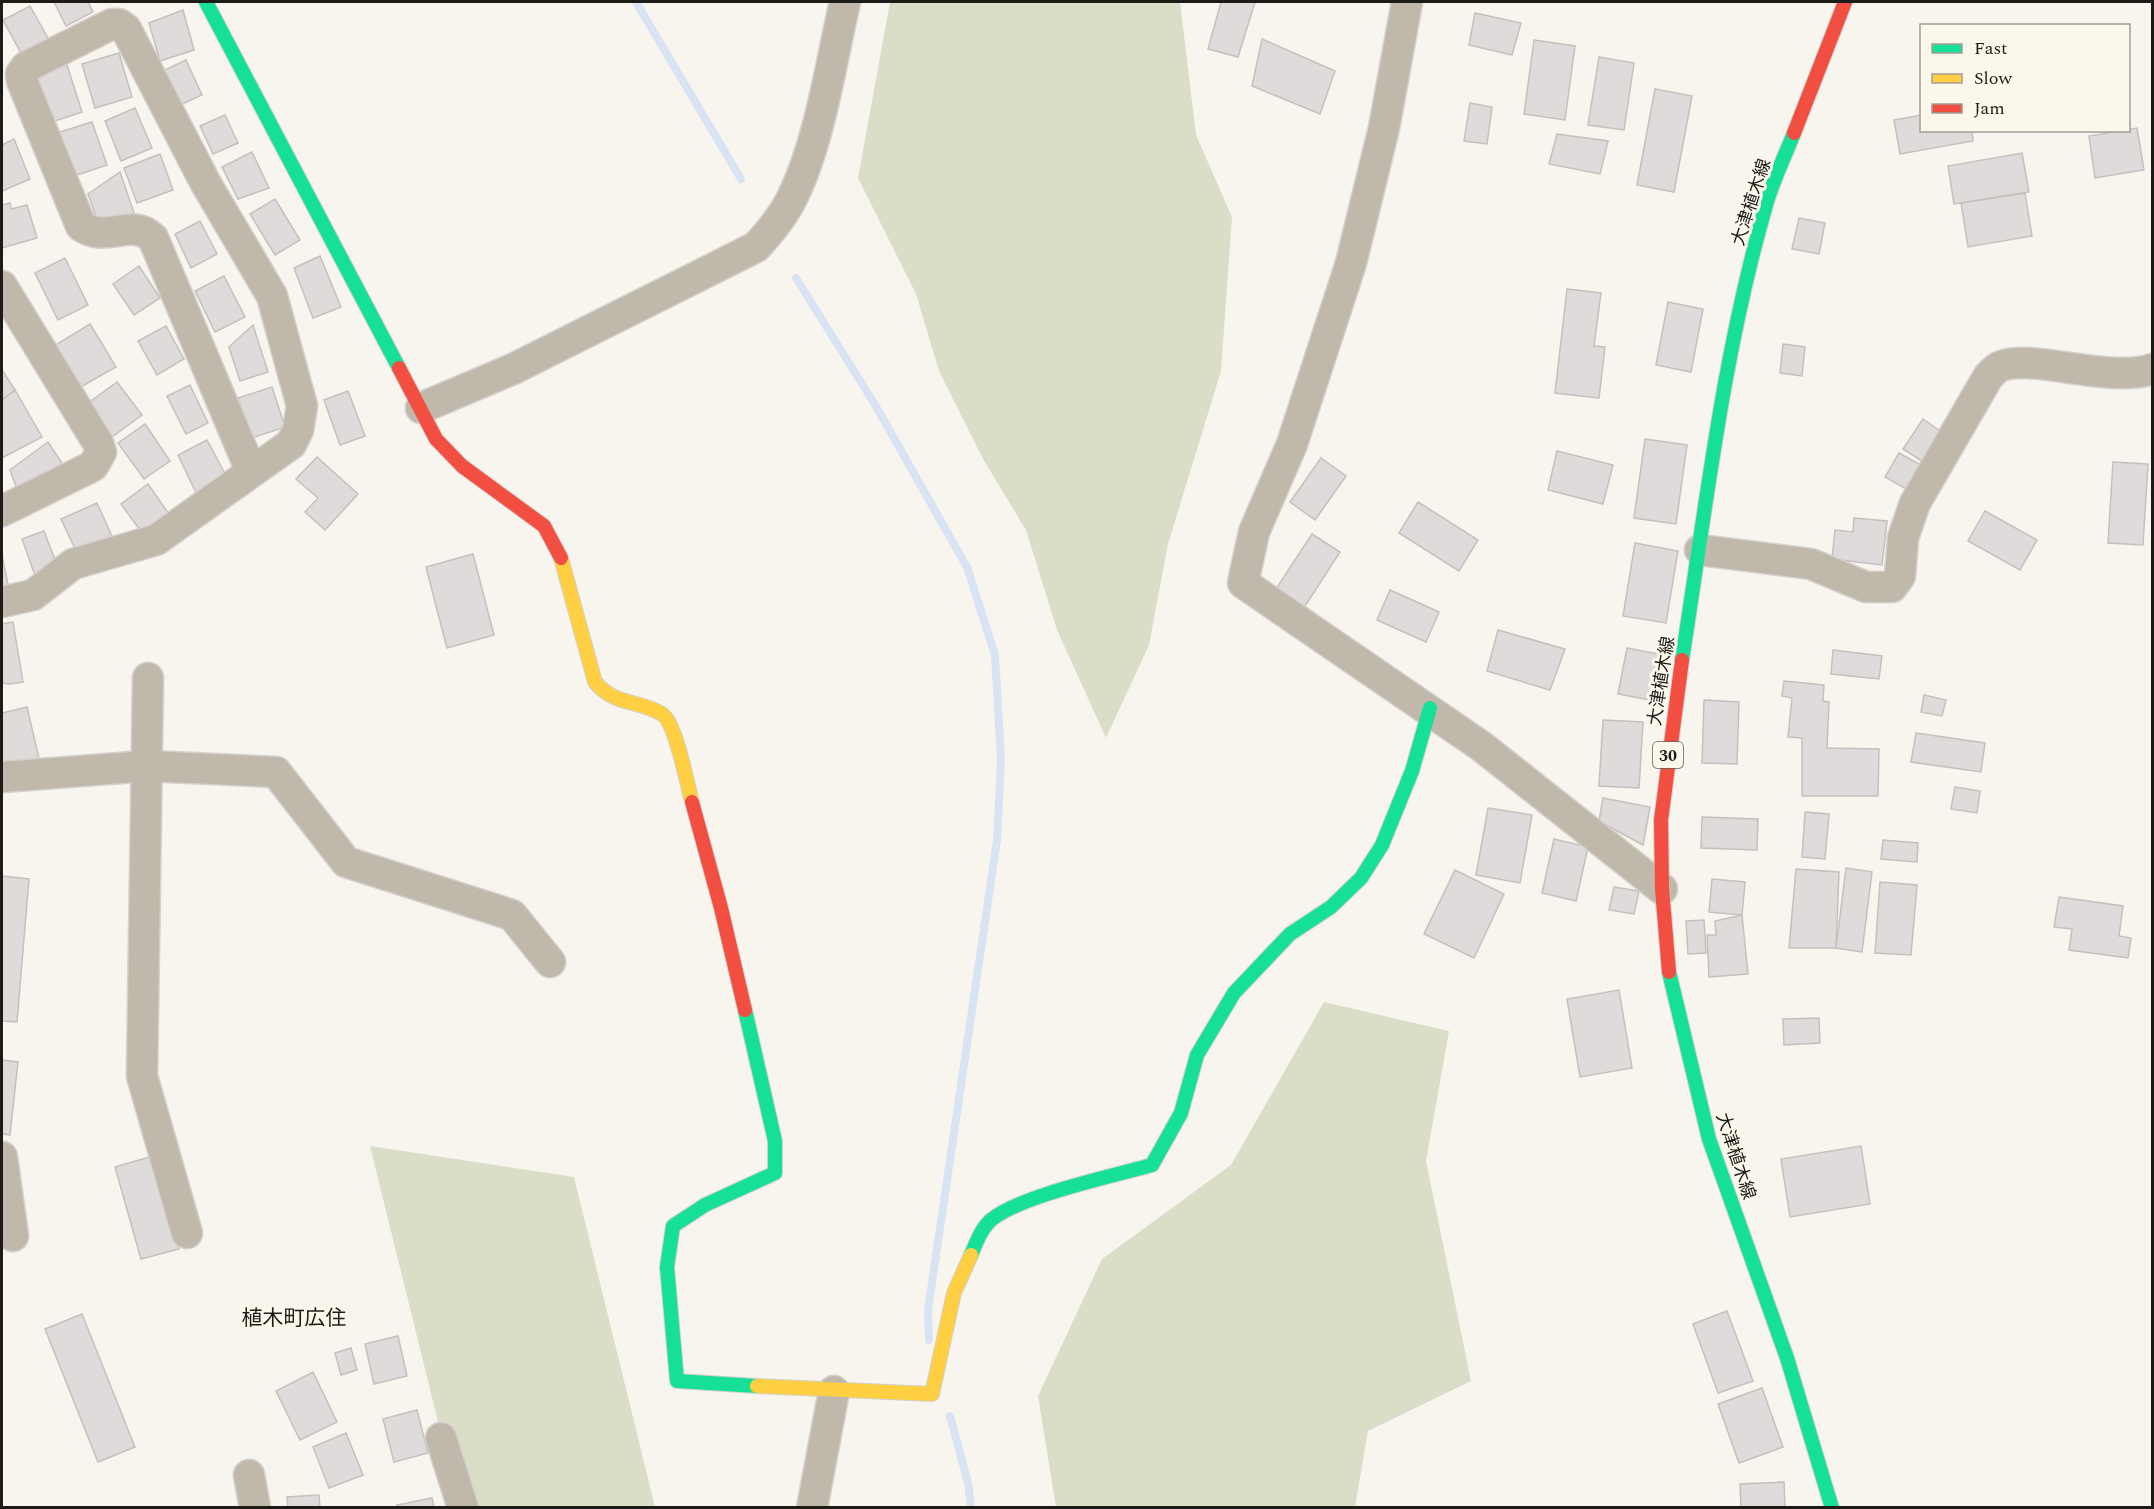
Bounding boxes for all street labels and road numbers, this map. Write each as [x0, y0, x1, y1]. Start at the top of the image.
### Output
street label: 大津植木線 [1725, 155, 1778, 249]
street label: 大津植木線 [1641, 635, 1682, 728]
road number: 30 [1653, 742, 1683, 768]
street label: 大津植木線 [1709, 1109, 1762, 1203]

